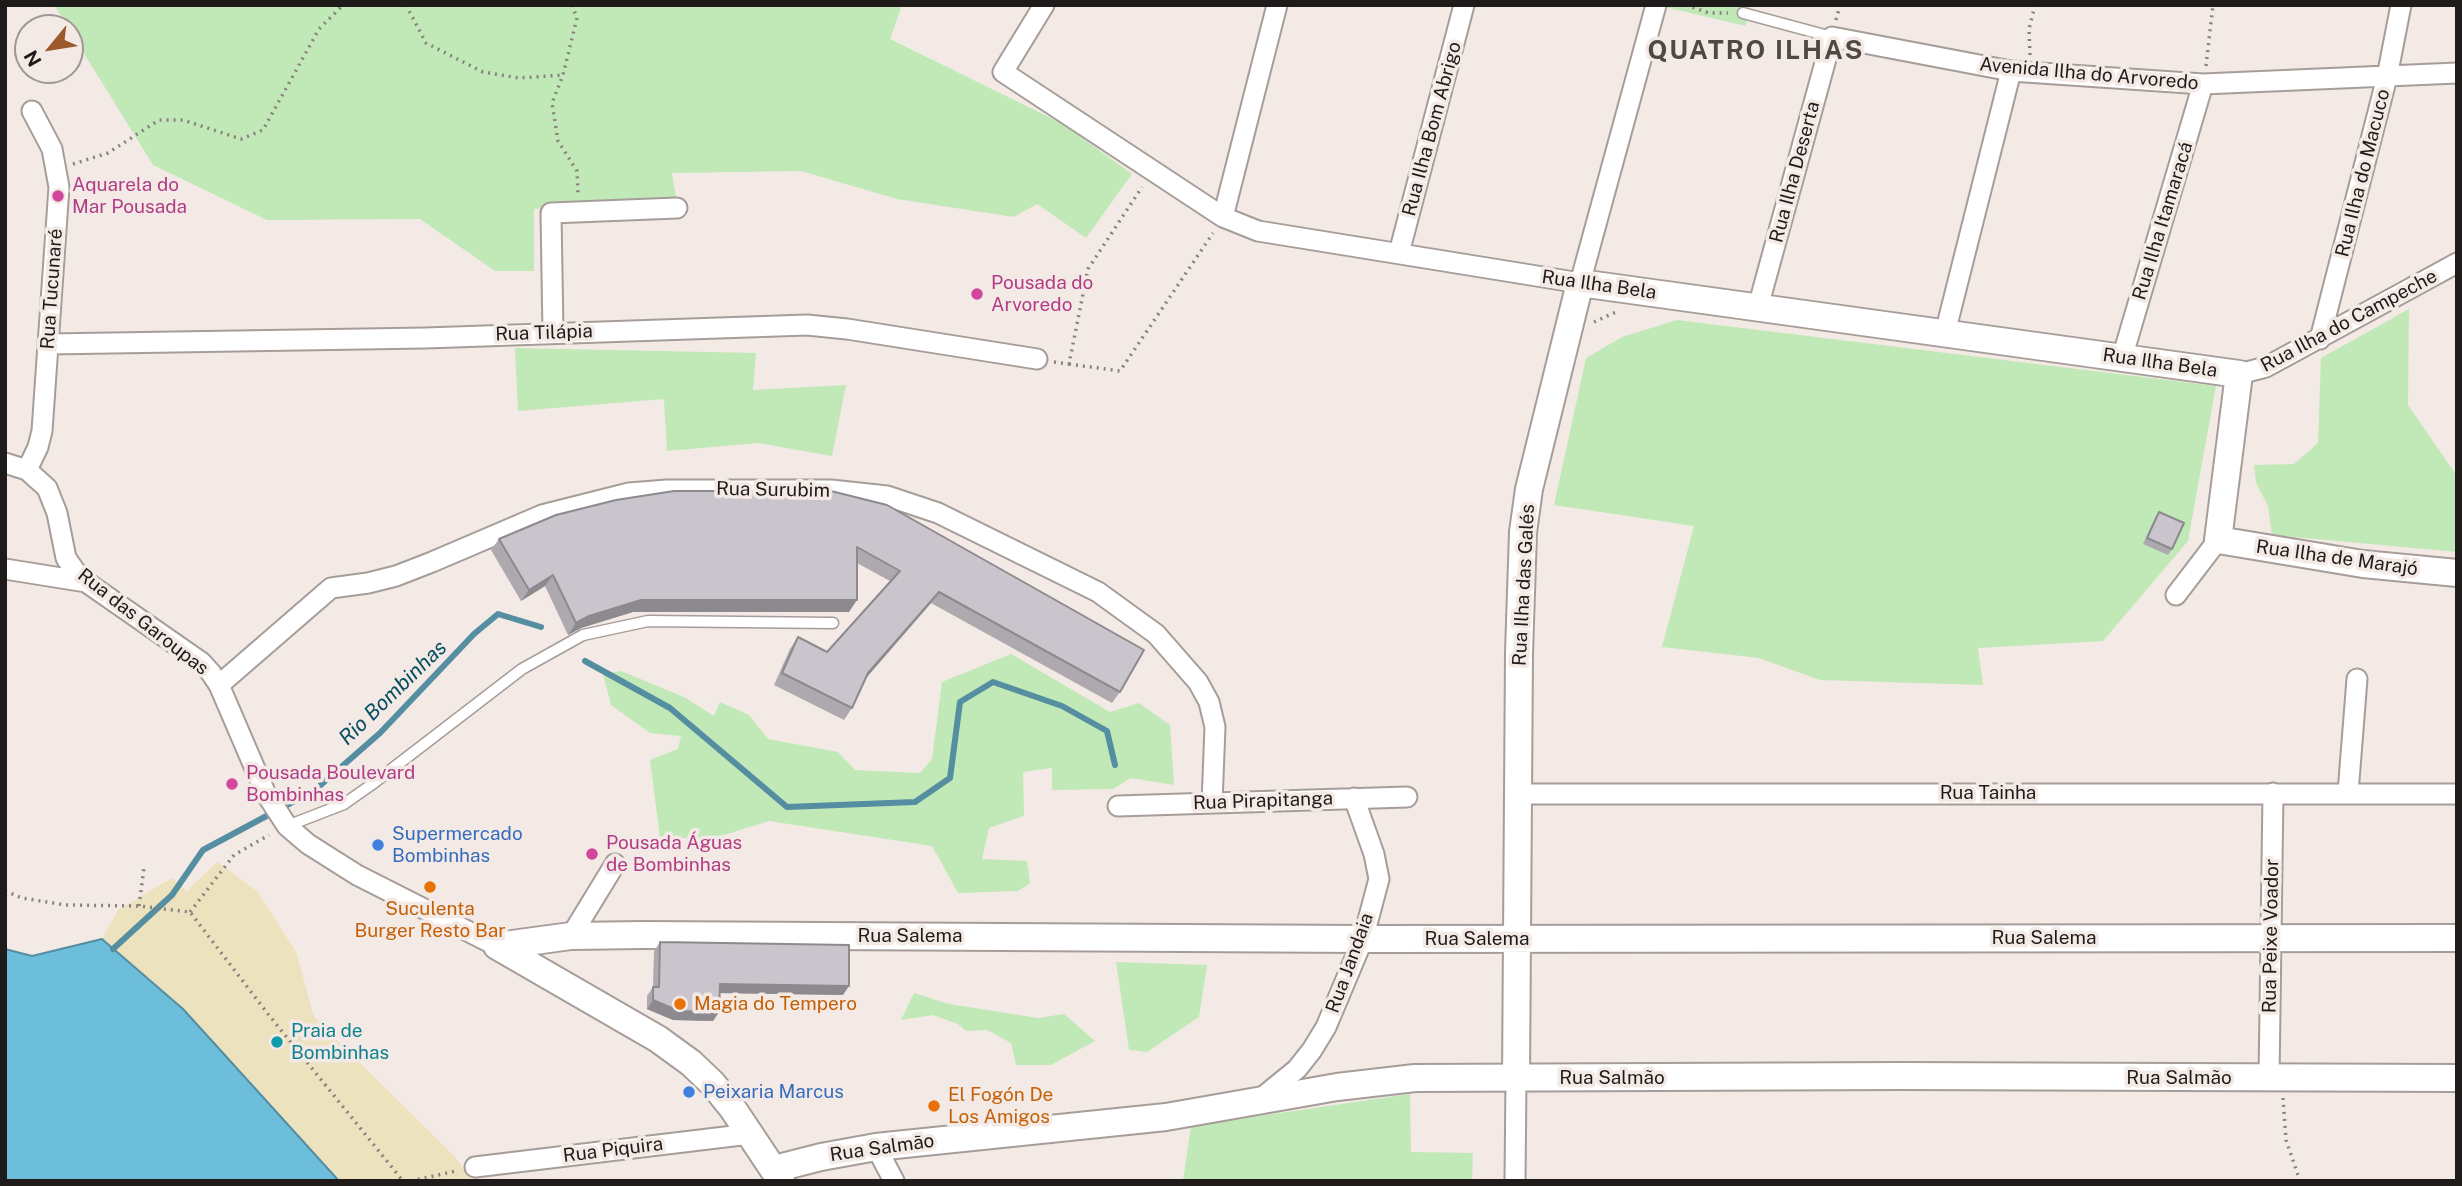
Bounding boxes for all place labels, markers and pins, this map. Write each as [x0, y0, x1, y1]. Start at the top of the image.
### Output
place label: Aquarela do Mar Pousada [72, 174, 187, 218]
marker: Aquarela do Mar Pousada [50, 188, 66, 204]
place label: Pousada do Arvoredo [991, 272, 1093, 316]
marker: Pousada do Arvoredo [969, 286, 985, 302]
place label: Pousada Boulevard Bombinhas [246, 762, 415, 806]
marker: Pousada Boulevard Bombinhas [224, 776, 240, 792]
place label: Supermercado Bombinhas [392, 823, 523, 867]
place label: Pousada Águas de Bombinhas [606, 832, 742, 876]
marker: Supermercado Bombinhas [370, 837, 386, 853]
marker: Pousada Águas de Bombinhas [584, 846, 600, 862]
marker: Suculenta Burger Resto Bar [422, 879, 438, 895]
place label: Suculenta Burger Resto Bar [354, 898, 506, 942]
place label: Magia do Tempero [694, 993, 857, 1015]
marker: Magia do Tempero [672, 996, 688, 1012]
place label: Praia de Bombinhas [291, 1020, 389, 1064]
marker: Praia de Bombinhas [269, 1034, 285, 1050]
place label: Peixaria Marcus [703, 1081, 844, 1103]
marker: Peixaria Marcus [681, 1084, 697, 1100]
place label: El Fogón De Los Amigos [948, 1084, 1053, 1128]
marker: El Fogón De Los Amigos [926, 1098, 942, 1114]

